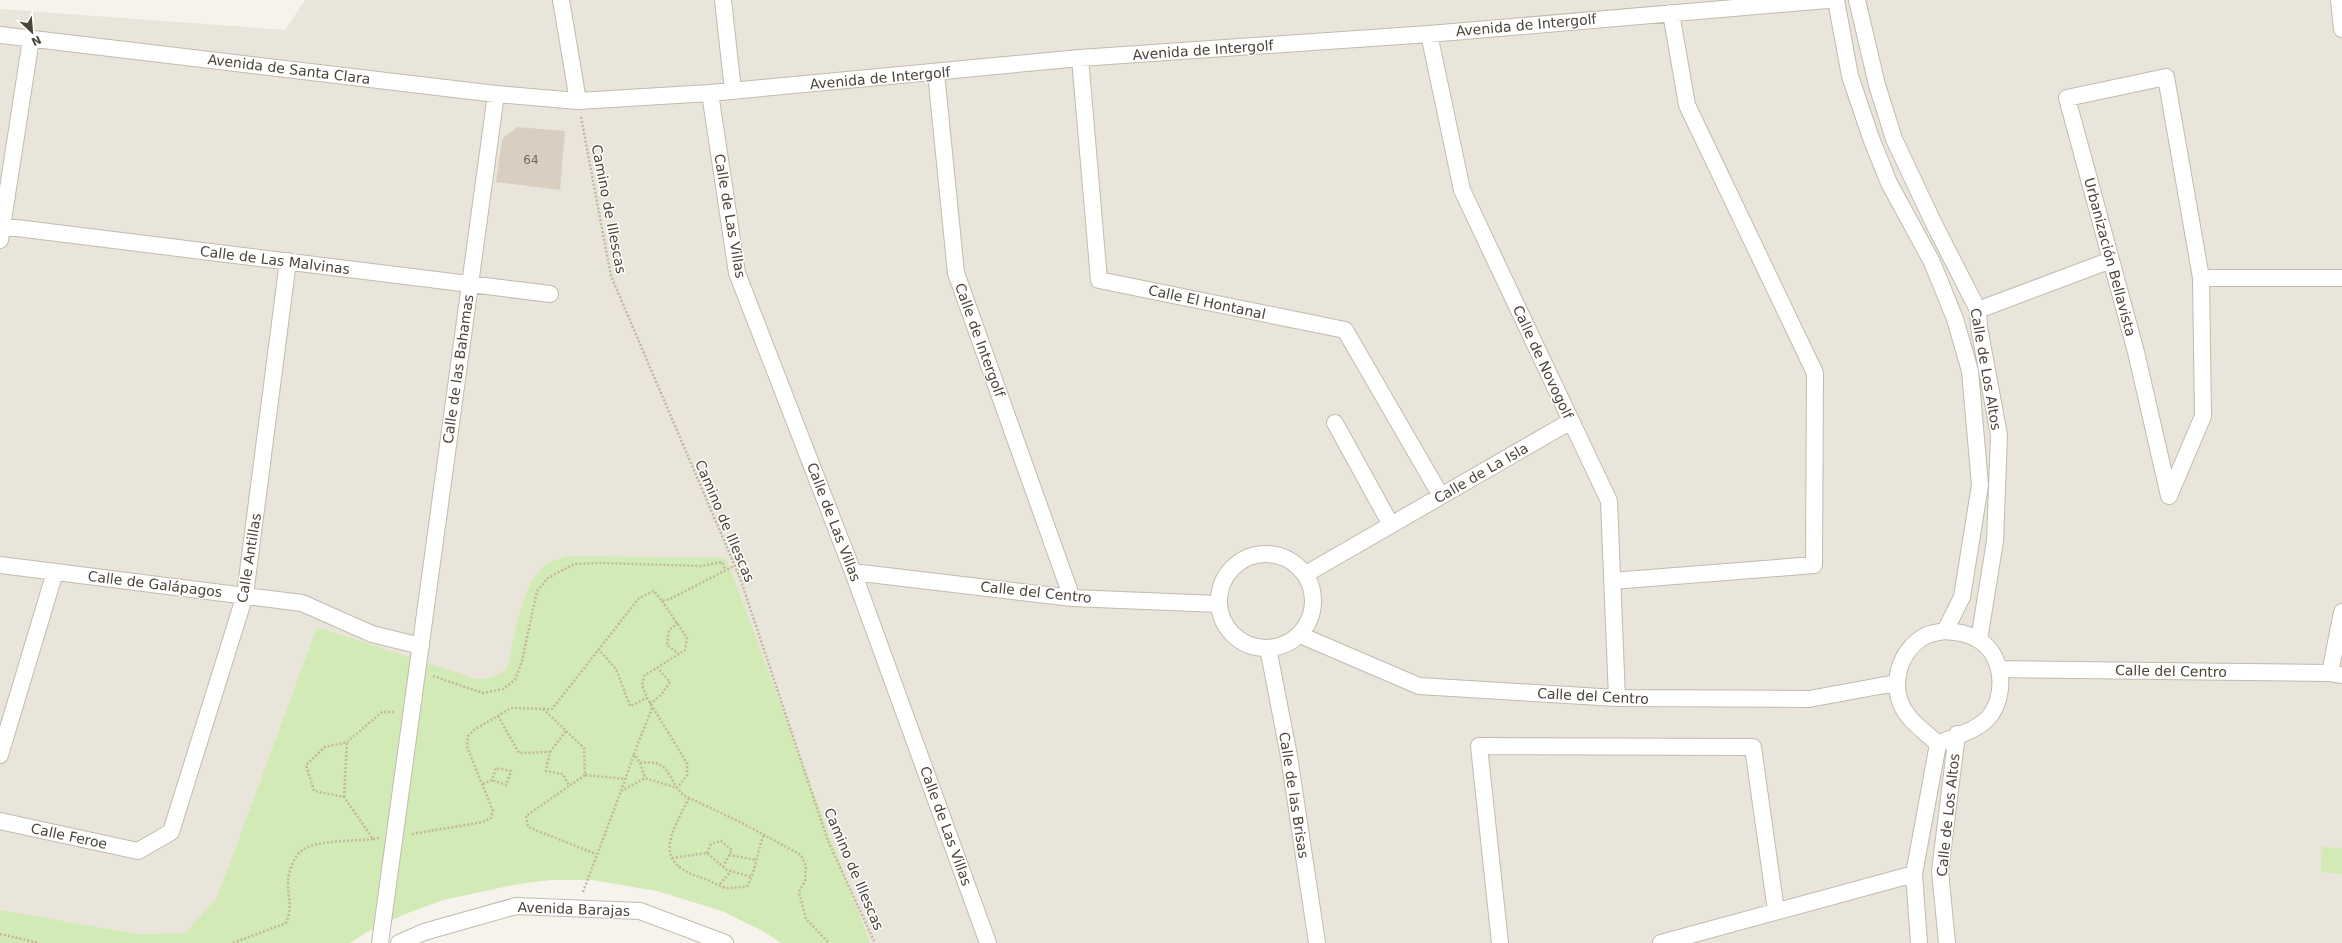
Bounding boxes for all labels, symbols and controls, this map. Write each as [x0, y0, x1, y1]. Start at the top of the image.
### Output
street label: Avenida de Intergolf [1455, 11, 1598, 39]
north arrow [12, 12, 52, 52]
text: N [29, 33, 43, 48]
street label: Avenida de Intergolf [1132, 37, 1275, 63]
street label: Avenida de Santa Clara [207, 51, 371, 87]
street label: Avenida de Intergolf [809, 64, 952, 92]
street label: Camino de Illescas [589, 143, 629, 275]
house number: 64 [523, 153, 539, 167]
street label: Calle de Las Villas [711, 153, 749, 279]
street label: Urbanización Bellavista [2081, 176, 2139, 338]
street label: Calle de Las Malvinas [199, 243, 351, 277]
street label: Calle de Intergolf [952, 281, 1008, 400]
street label: Calle El Hontanal [1147, 282, 1267, 322]
street label: Calle de las Bahamas [440, 293, 476, 445]
street label: Calle de Novogolf [1510, 303, 1577, 422]
street label: Calle de Los Altos [1967, 307, 2005, 431]
street label: Calle de La Isla [1431, 440, 1531, 506]
street label: Camino de Illescas [692, 458, 758, 584]
street label: Calle de Las Villas [804, 460, 864, 584]
street label: Calle Antillas [234, 512, 264, 604]
street label: Calle de Galápagos [87, 568, 223, 600]
street label: Calle del Centro [980, 578, 1092, 606]
street label: Calle del Centro [2115, 662, 2227, 680]
street label: Calle del Centro [1537, 685, 1649, 707]
street label: Calle de las Brisas [1276, 731, 1312, 859]
street label: Calle de Los Altos [1934, 753, 1962, 877]
street label: Calle de Las Villas [917, 764, 975, 888]
street label: Camino de Illescas [821, 806, 887, 932]
street label: Calle Feroe [29, 820, 109, 852]
street label: Avenida Barajas [517, 899, 631, 919]

